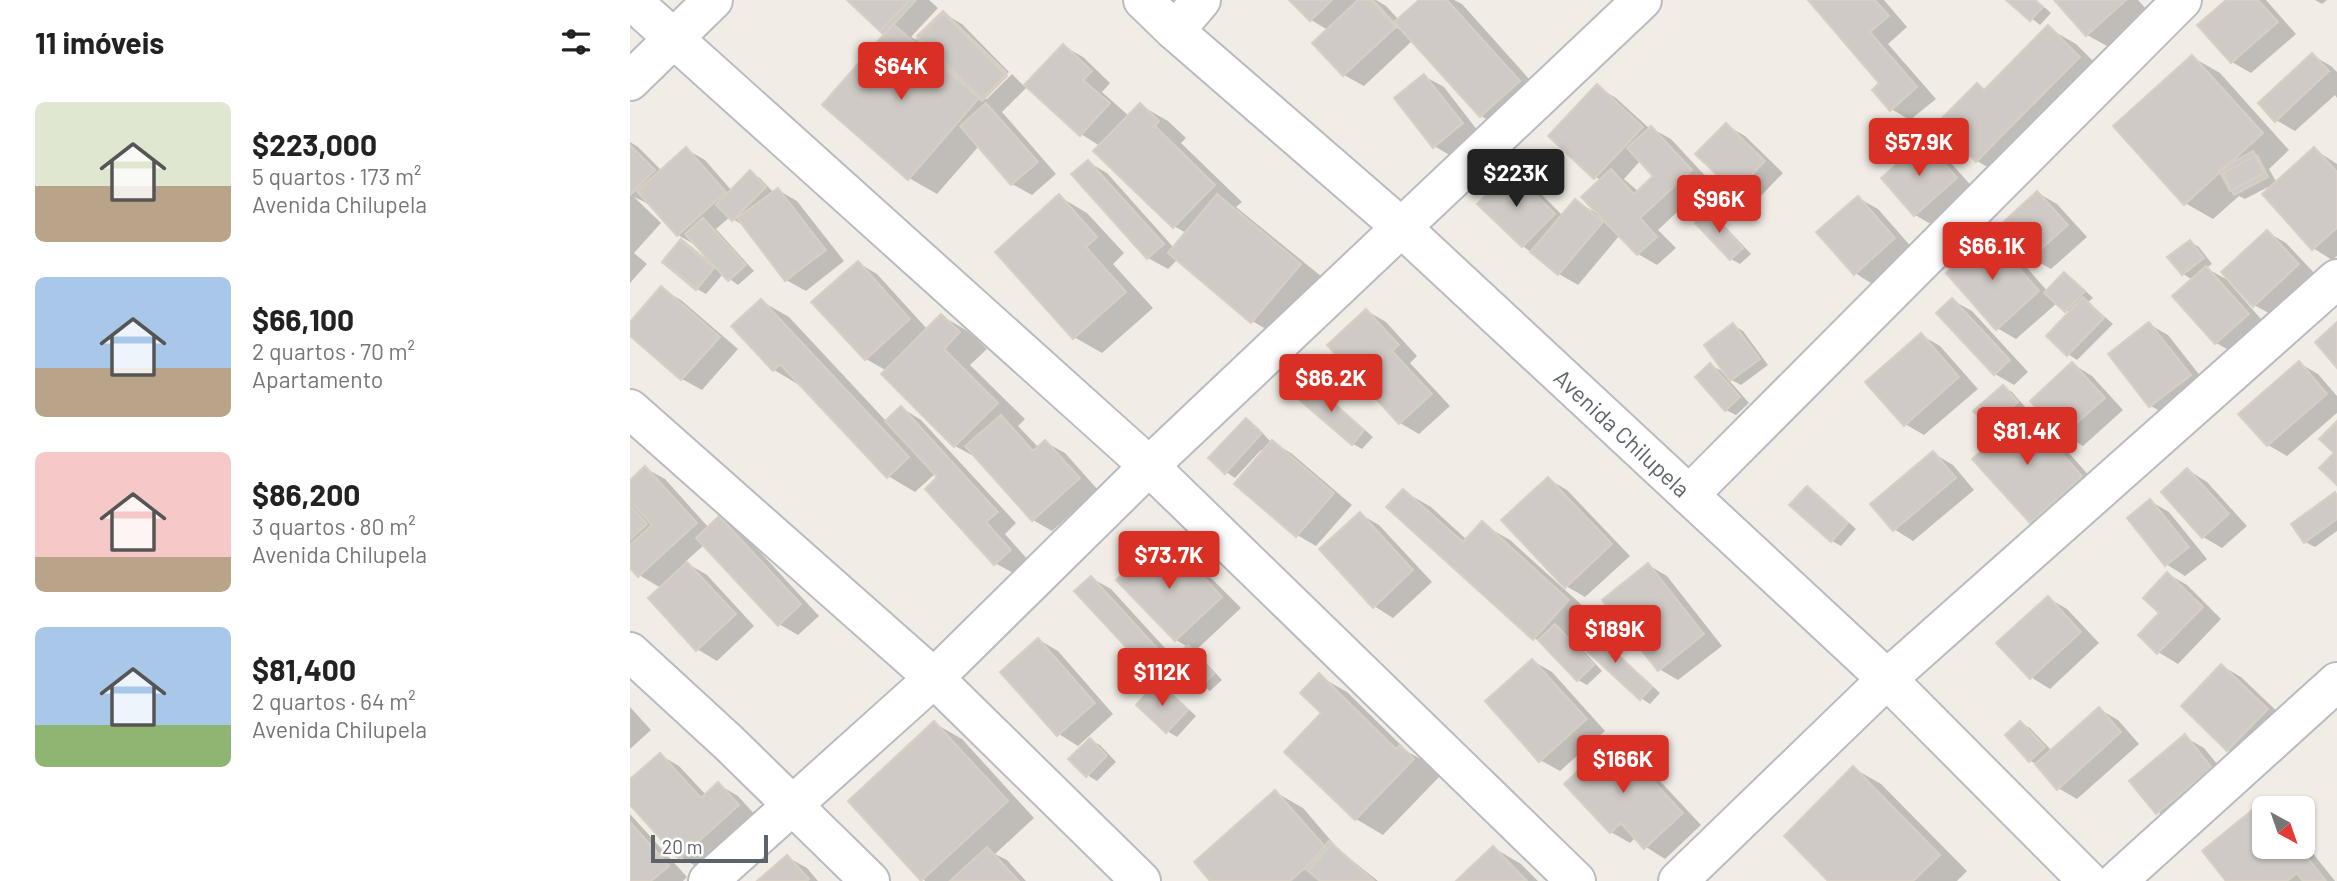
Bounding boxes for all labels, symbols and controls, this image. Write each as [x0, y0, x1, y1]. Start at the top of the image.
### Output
icon: filters [557, 23, 595, 61]
text: 11 imóveis [35, 24, 164, 60]
pin: $64K [860, 42, 942, 102]
text: $64K [874, 51, 928, 79]
pin: $57.9K [1862, 118, 1976, 178]
text: $223,000 [252, 126, 377, 162]
text: $57.9K [1885, 127, 1953, 155]
icon: home [91, 130, 175, 214]
pin: $223K [1467, 150, 1565, 209]
text: $223K [1483, 158, 1549, 186]
text: 5 quartos · 173 m² [252, 162, 421, 190]
pin: $96K [1678, 176, 1760, 235]
text: $96K [1693, 184, 1745, 212]
text: Avenida Chilupela [252, 190, 427, 218]
pin: $66.1K [1935, 222, 2049, 282]
text: $66.1K [1959, 231, 2025, 259]
text: $66,100 [252, 301, 354, 337]
icon: home [91, 305, 175, 389]
text: 2 quartos · 70 m² [252, 337, 415, 365]
pin: $86.2K [1274, 354, 1388, 414]
text: $86.2K [1295, 363, 1367, 391]
street label: Avenida Chilupela [1549, 363, 1696, 503]
text: Apartamento [252, 365, 383, 393]
pin: $81.4K [1970, 407, 2084, 467]
text: $81.4K [1993, 416, 2061, 444]
text: $86,200 [252, 476, 360, 512]
icon: home [91, 480, 175, 564]
text: 3 quartos · 80 m² [252, 512, 416, 540]
pin: $73.7K [1112, 532, 1226, 591]
text: Avenida Chilupela [252, 540, 427, 568]
text: $73.7K [1134, 540, 1204, 568]
pin: $189K [1566, 606, 1664, 665]
text: $189K [1585, 614, 1645, 642]
pin: $112K [1113, 648, 1211, 708]
text: $81,400 [252, 651, 356, 687]
icon: home [91, 655, 175, 739]
text: $112K [1134, 657, 1190, 685]
text: 2 quartos · 64 m² [252, 687, 416, 715]
text: Avenida Chilupela [252, 715, 427, 743]
pin: $166K [1574, 736, 1672, 795]
text: $166K [1593, 744, 1653, 772]
north arrow [2252, 796, 2315, 859]
map controls [2252, 796, 2315, 859]
scale bar [651, 832, 768, 864]
text: 20 m [662, 835, 702, 858]

